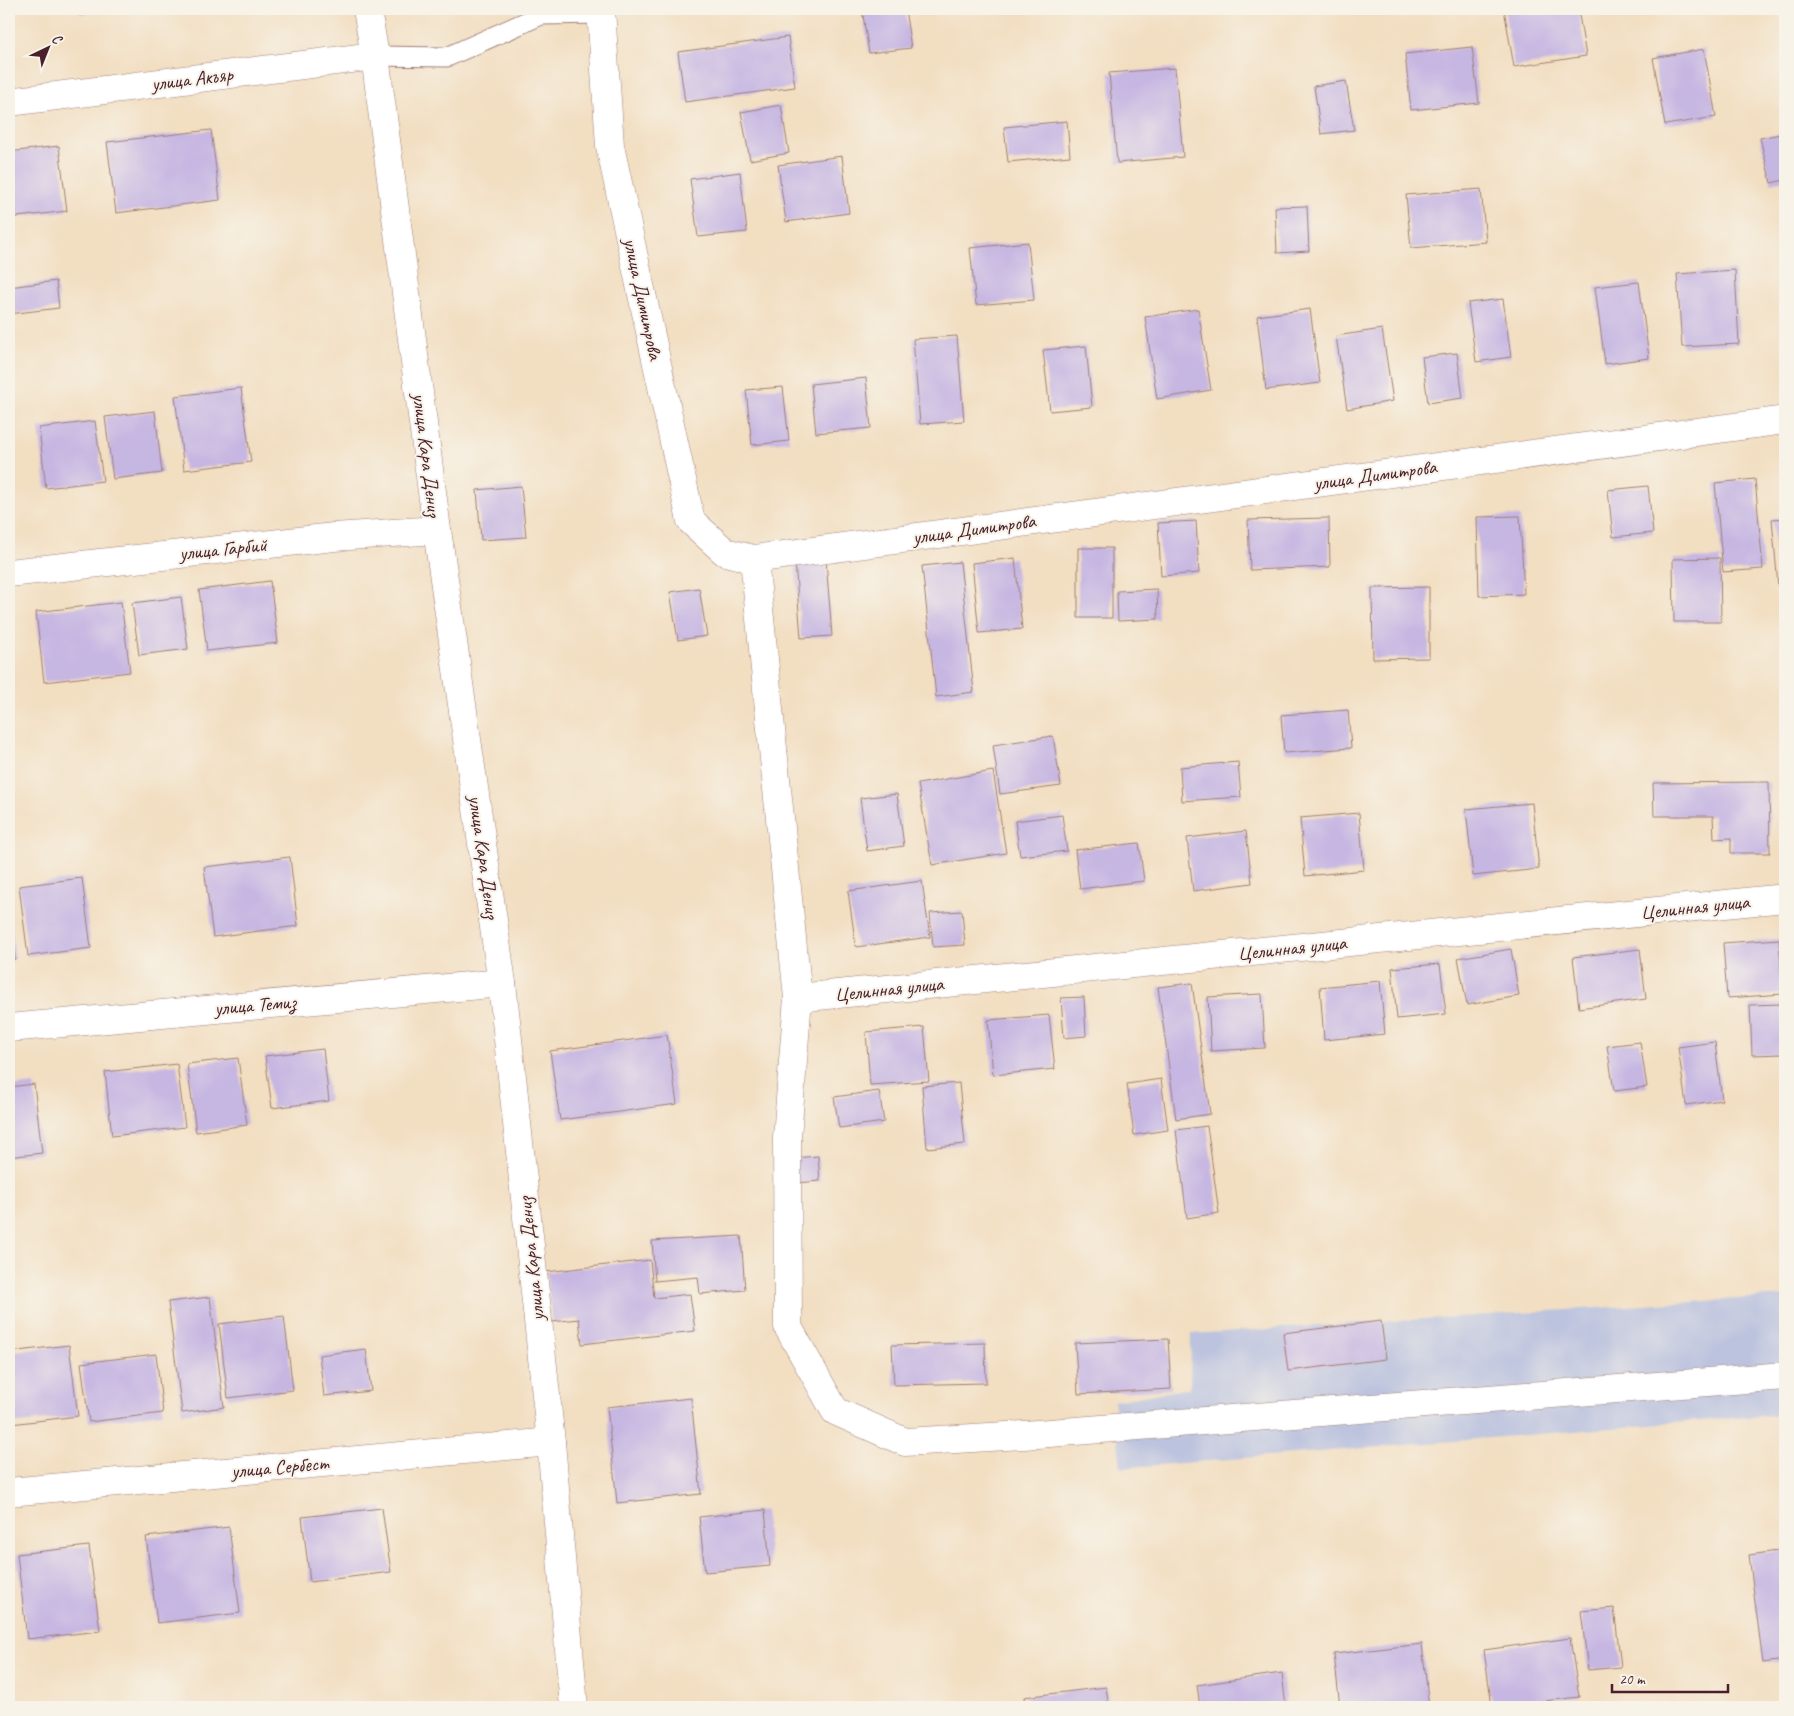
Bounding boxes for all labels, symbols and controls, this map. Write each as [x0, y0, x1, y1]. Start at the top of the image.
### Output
north arrow [22, 22, 72, 72]
text: С [48, 30, 66, 49]
street label: улица Акъяр [149, 61, 236, 97]
street label: улица Димитрова [618, 235, 668, 363]
street label: улица Кара Дениз [407, 391, 447, 520]
street label: улица Димитрова [1311, 454, 1439, 496]
street label: улица Димитрова [910, 508, 1038, 550]
street label: улица Гарбий [177, 532, 270, 566]
street label: улица Кара Дениз [463, 793, 505, 922]
street label: Целинная улица [1639, 889, 1752, 925]
street label: Целинная улица [1236, 930, 1349, 966]
street label: Целинная улица [833, 971, 946, 1007]
street label: улица Темиз [212, 989, 298, 1022]
street label: улица Кара Дениз [512, 1194, 550, 1323]
street label: улица Сербест [229, 1450, 331, 1484]
scale bar [1612, 1661, 1728, 1693]
text: 20 m [1619, 1670, 1646, 1689]

